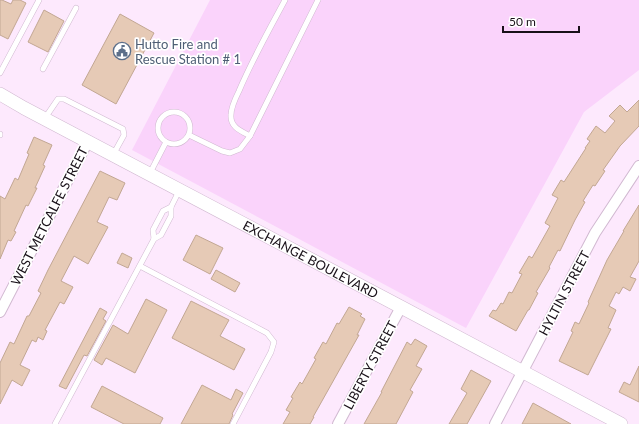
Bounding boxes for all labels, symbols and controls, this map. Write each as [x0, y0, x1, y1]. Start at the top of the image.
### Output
scale bar [503, 8, 579, 34]
text: 50 m [509, 14, 536, 29]
place label: Hutto Fire and Rescue Station # 1 [135, 36, 241, 67]
public building icon: Hutto Fire and Rescue Station # 1 [112, 41, 132, 61]
street label: WEST METCALFE STREET [7, 144, 91, 288]
street label: EXCHANGE BOULEVARD [240, 217, 381, 302]
street label: HYLTIN STREET [535, 248, 593, 338]
street label: LIBERTY STREET [340, 318, 400, 412]

